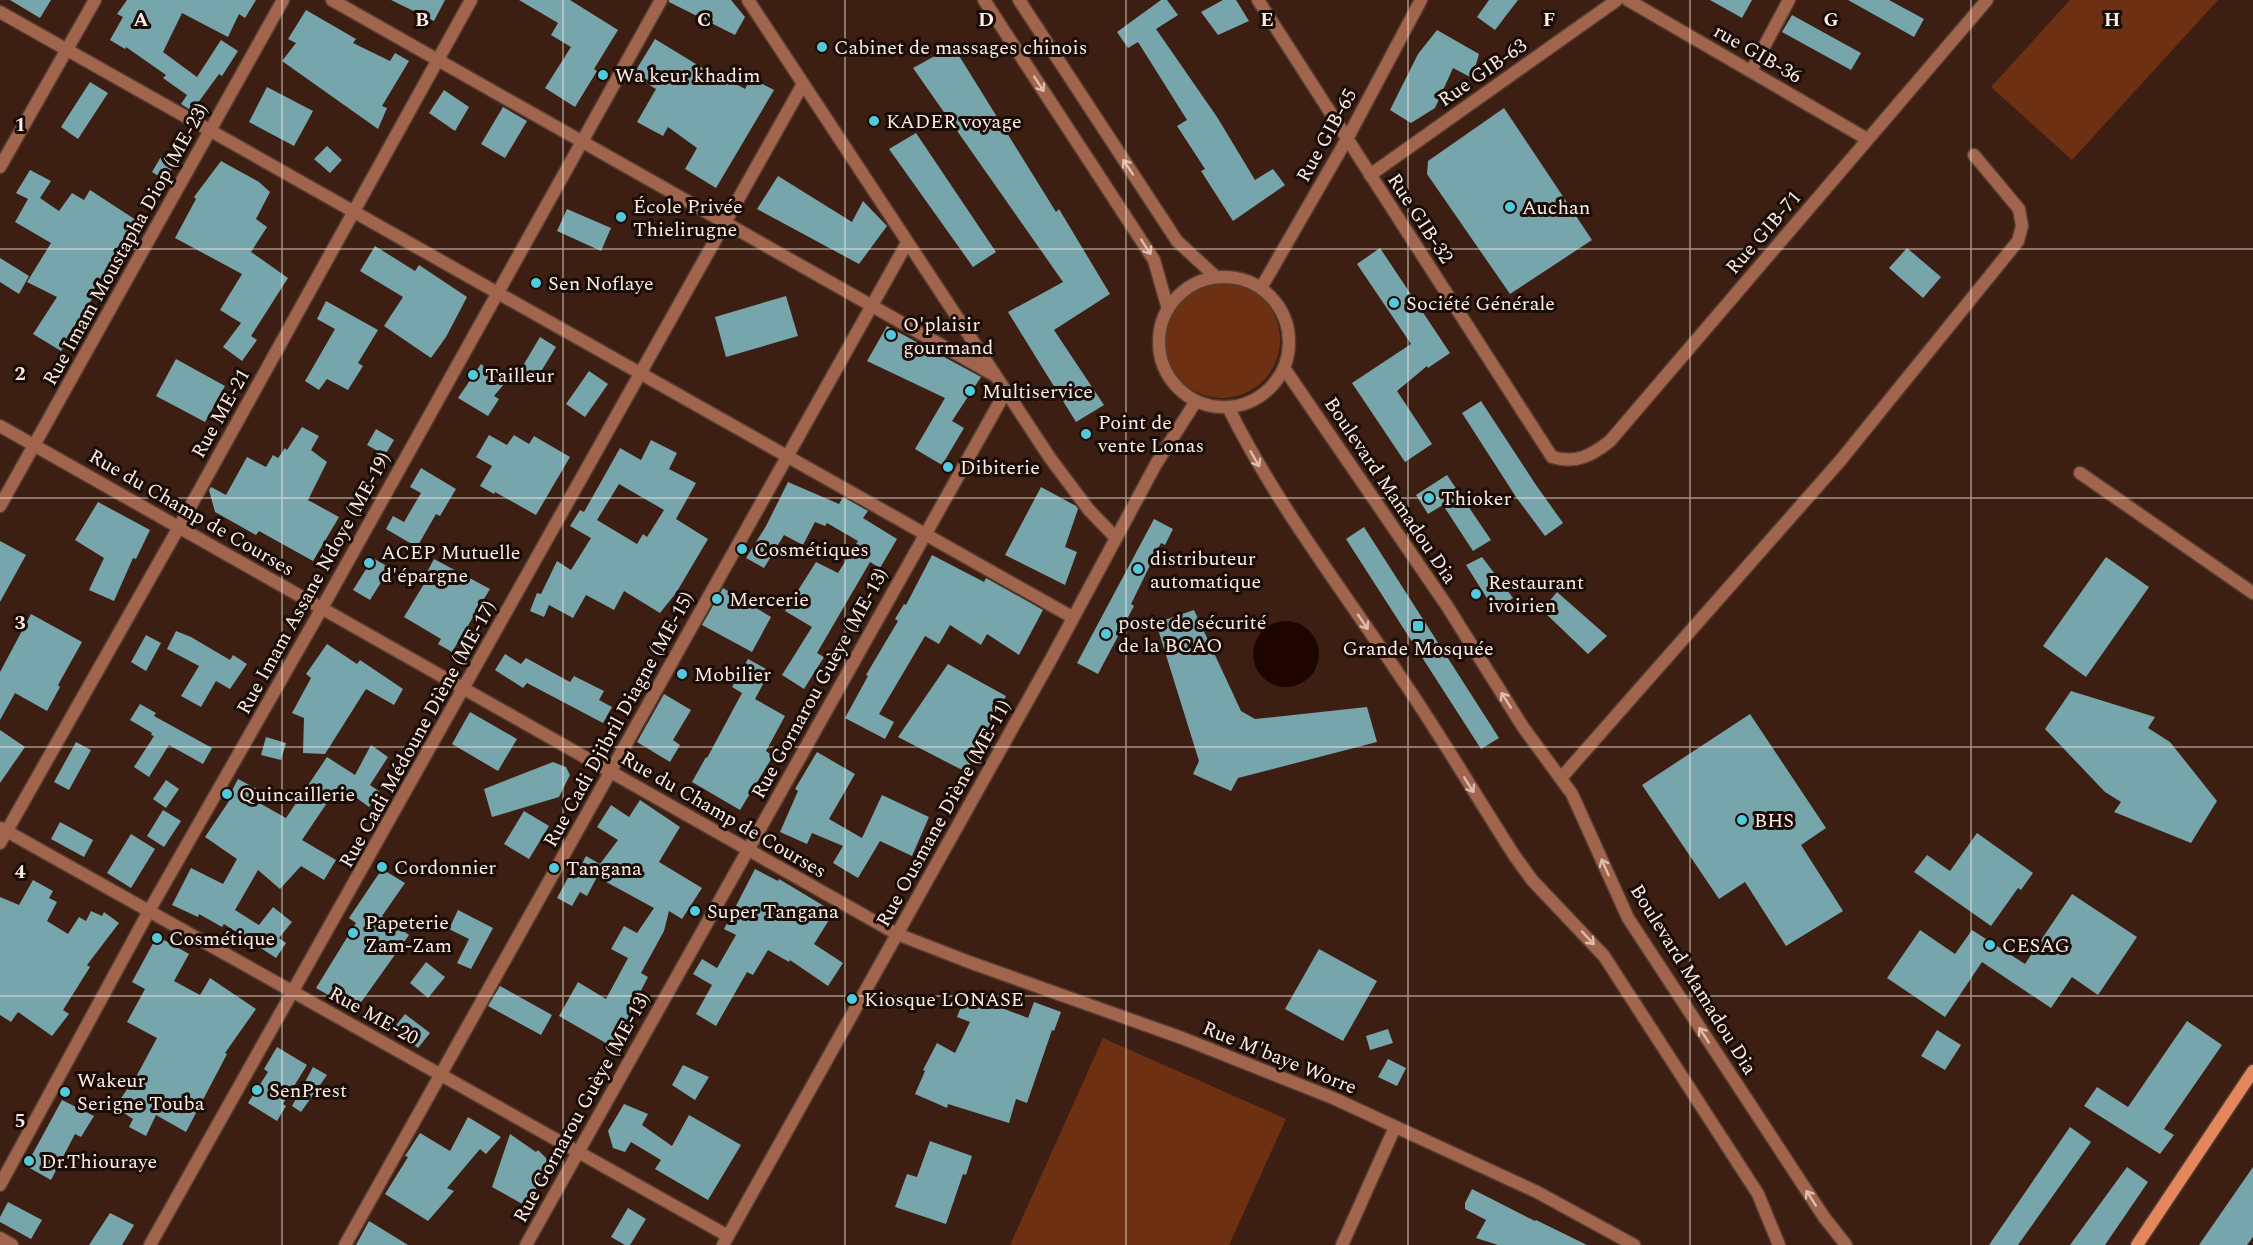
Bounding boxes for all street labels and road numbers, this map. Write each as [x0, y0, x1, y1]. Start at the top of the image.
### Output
street label: rue GIB-36 [1708, 16, 1807, 91]
street label: Rue GIB-63 [1432, 31, 1533, 115]
street label: Rue GIB-65 [1289, 83, 1365, 188]
street label: Rue Imam Moustapha Diop (ME-23) [35, 98, 216, 391]
street label: Rue GIB-32 [1380, 167, 1461, 270]
street label: Rue GIB-71 [1719, 184, 1809, 281]
street label: Rue ME-21 [184, 363, 258, 464]
street label: Boulevard Mamadou Dia [1316, 391, 1464, 590]
street label: Rue du Champ de Courses [83, 442, 300, 584]
street label: Rue Imam Assane Ndoye (ME-19) [229, 447, 399, 720]
street label: Rue Gornarou Guèye (ME-13) [744, 563, 896, 804]
street label: Rue Cadi Djibril Diagne (ME-15) [536, 586, 702, 853]
street label: Rue Cadi Médoune Diène (ME-17) [332, 595, 504, 874]
street label: Rue Ousmane Diène (ME-11) [869, 694, 1019, 933]
street label: Rue du Champ de Courses [615, 744, 832, 886]
street label: Boulevard Mamadou Dia [1622, 878, 1764, 1081]
street label: Rue ME-20 [323, 979, 424, 1053]
street label: Rue Gornarou Guèye (ME-13) [506, 987, 658, 1228]
street label: Rue M'baye Worre [1198, 1013, 1361, 1103]

